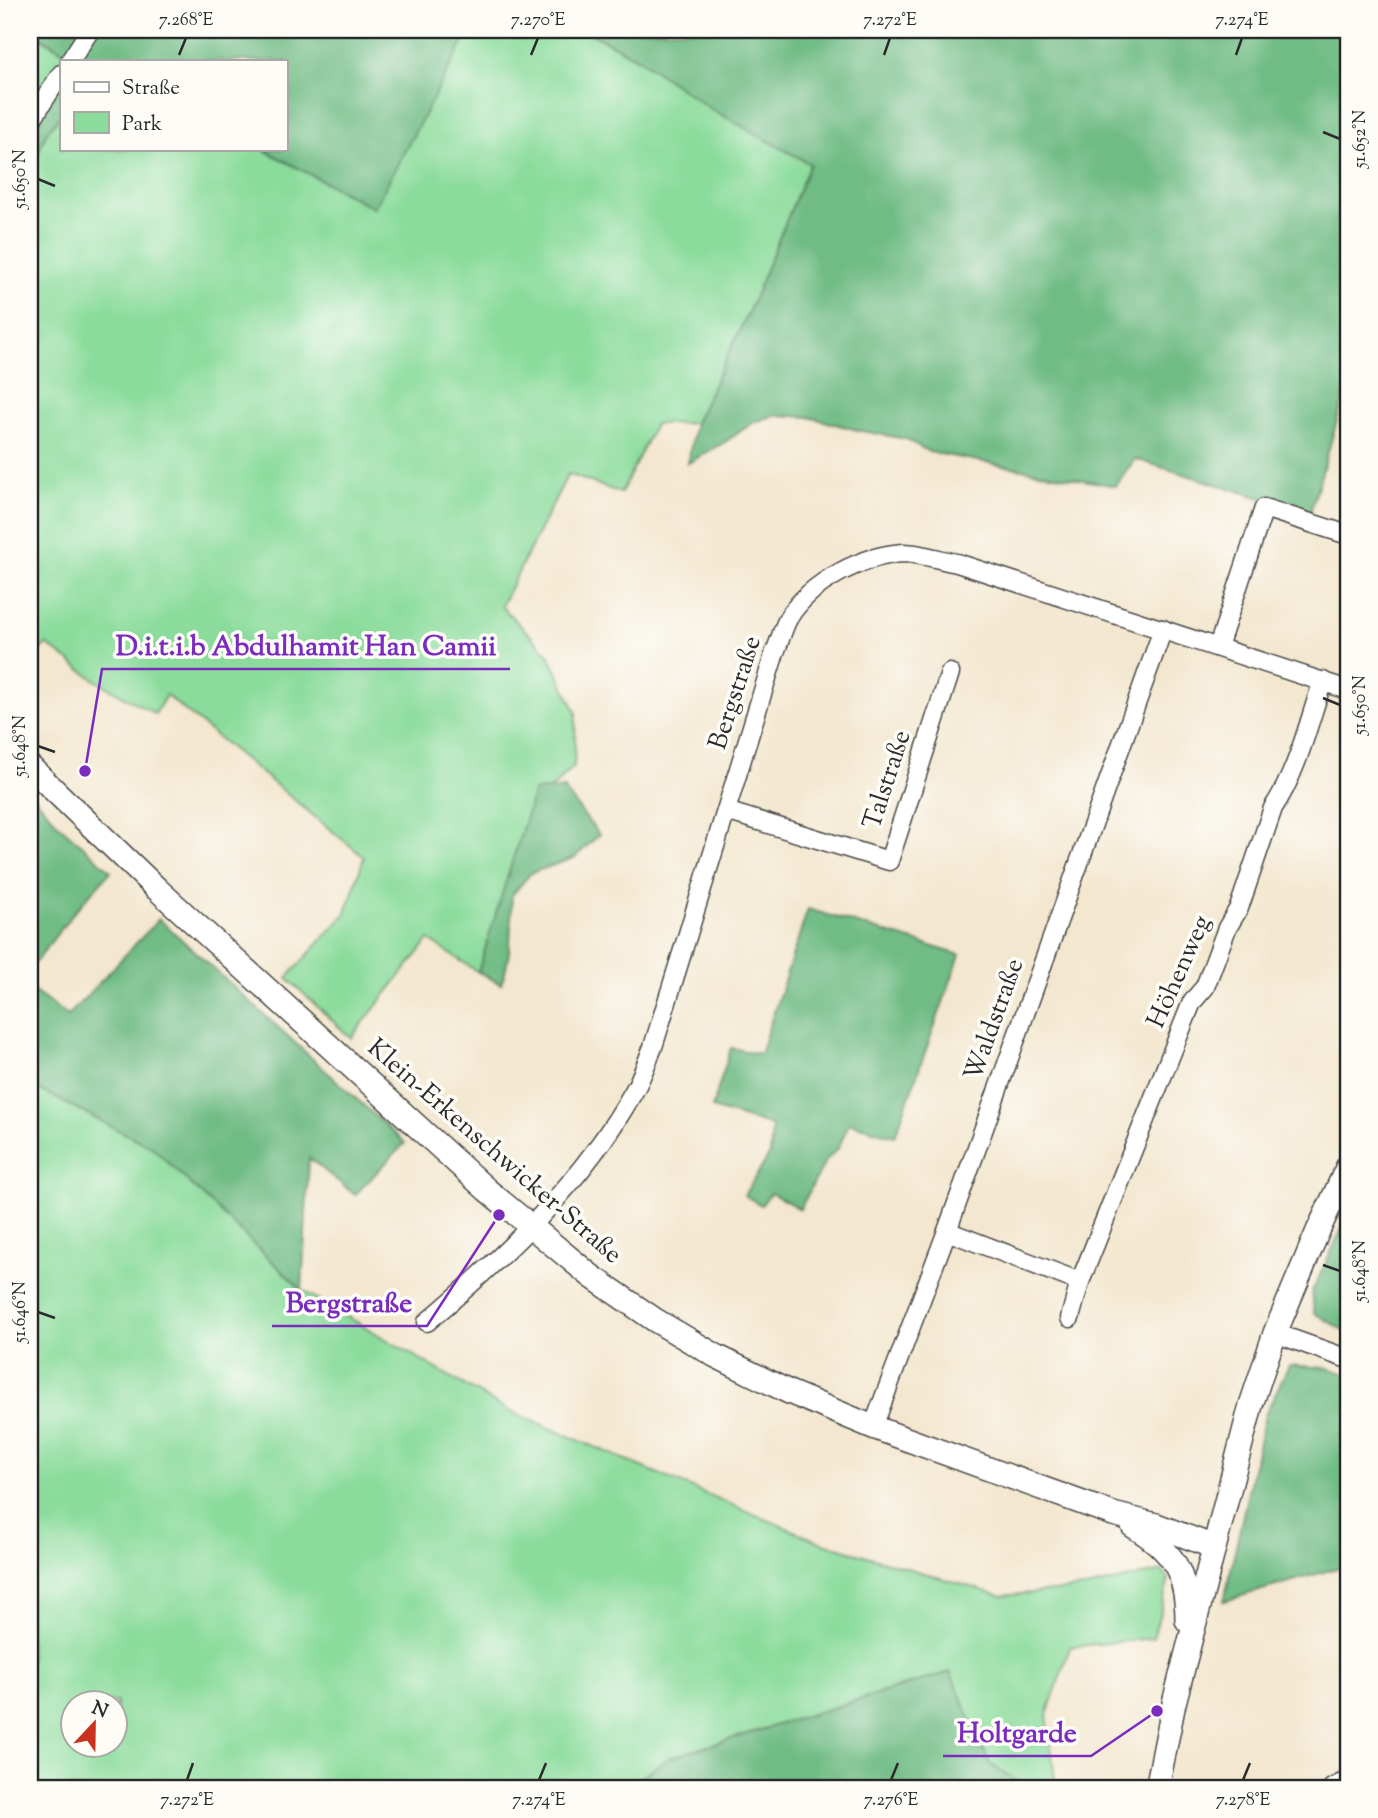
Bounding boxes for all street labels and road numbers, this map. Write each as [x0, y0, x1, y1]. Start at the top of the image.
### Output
street label: Bergstraße [700, 631, 772, 755]
street label: Talstraße [855, 726, 921, 834]
street label: Höhenweg [1139, 910, 1221, 1034]
street label: Waldstraße [956, 954, 1034, 1086]
street label: Klein-Erkenschwicker-Straße [358, 1031, 630, 1273]

